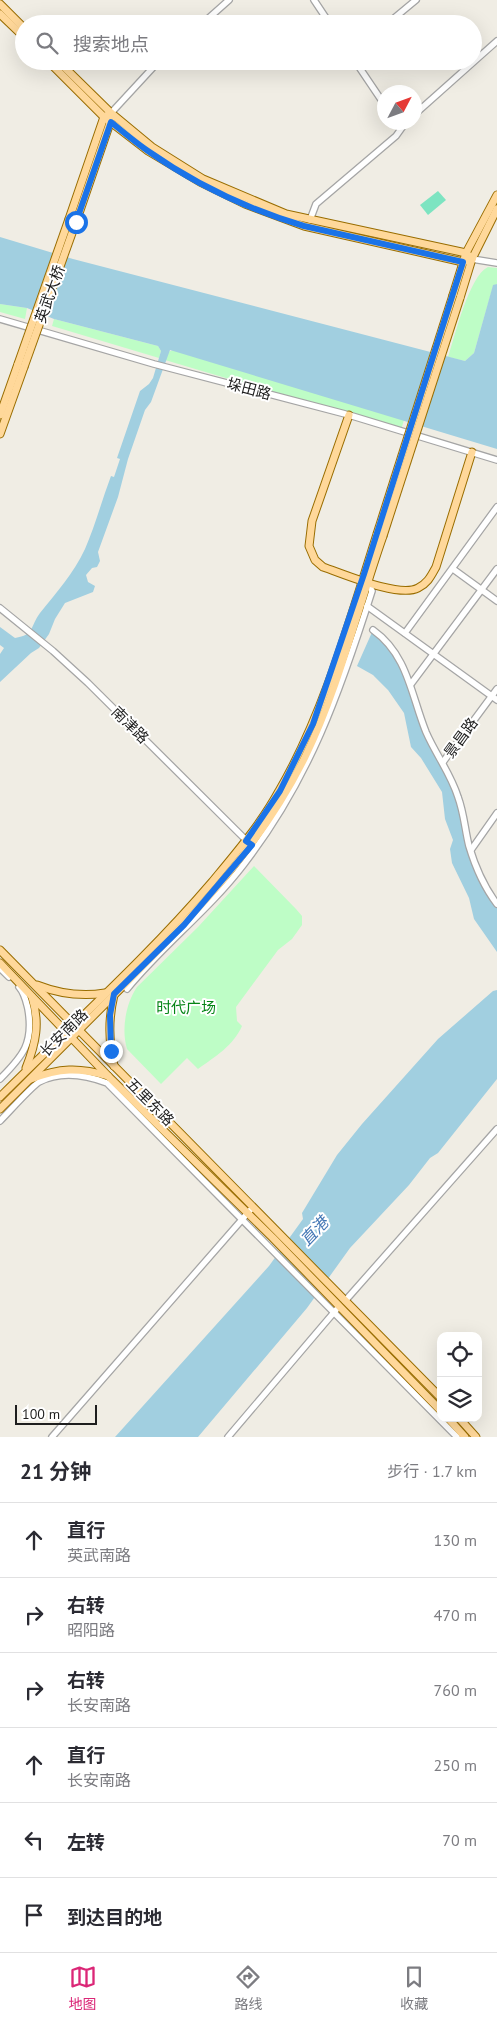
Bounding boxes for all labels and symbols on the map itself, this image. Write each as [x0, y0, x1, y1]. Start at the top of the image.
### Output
north arrow [377, 85, 422, 130]
route start [65, 211, 88, 234]
street label: 英武大桥 [30, 262, 69, 325]
street label: 垛田路 [225, 374, 273, 404]
street label: 南津路 [108, 702, 153, 747]
street label: 景昌路 [440, 714, 482, 761]
park label: 时代广场 [156, 998, 216, 1017]
street label: 长安南路 [36, 1005, 92, 1061]
route end [100, 1040, 123, 1063]
street label: 五里东路 [122, 1074, 178, 1130]
water label: 直港 [296, 1211, 334, 1250]
scale bar [15, 1402, 98, 1425]

